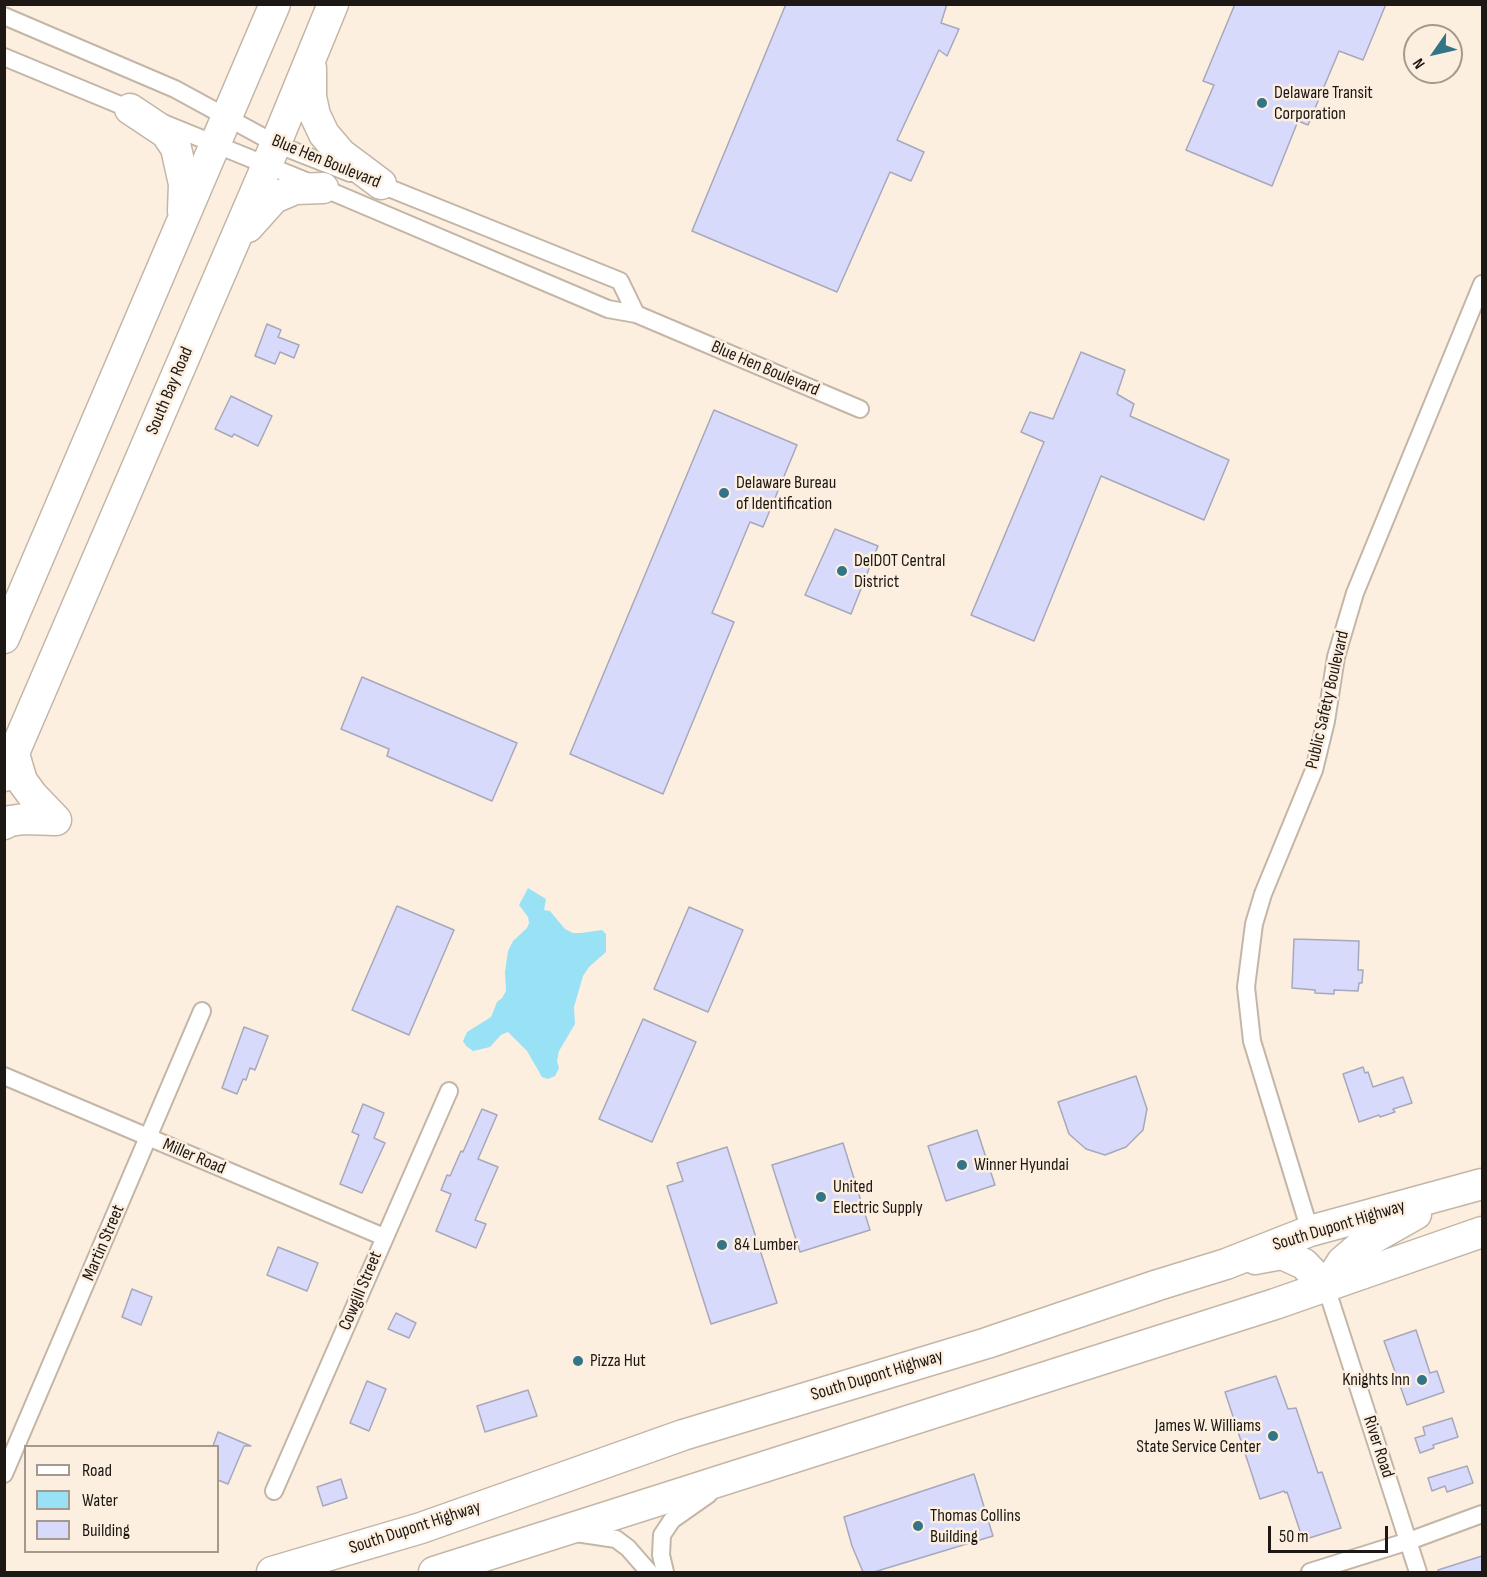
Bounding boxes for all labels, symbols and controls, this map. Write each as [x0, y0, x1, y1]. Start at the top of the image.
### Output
north arrow [1403, 24, 1463, 84]
text: N [1409, 54, 1430, 72]
place label: Delaware Transit Corporation [1274, 82, 1373, 124]
marker: Delaware Transit Corporation [1255, 96, 1269, 110]
street label: Blue Hen Boulevard [268, 130, 384, 194]
street label: Blue Hen Boulevard [708, 337, 822, 401]
street label: South Bay Road [142, 344, 198, 438]
place label: Delaware Bureau of Identification [736, 472, 836, 514]
marker: Delaware Bureau of Identification [717, 486, 731, 500]
place label: DelDOT Central District [854, 550, 945, 592]
marker: DelDOT Central District [835, 564, 849, 578]
street label: Public Safety Boulevard [1302, 629, 1354, 771]
street label: Miller Road [159, 1134, 229, 1180]
place label: Winner Hyundai [974, 1154, 1069, 1176]
marker: Winner Hyundai [955, 1158, 969, 1172]
place label: United Electric Supply [833, 1176, 923, 1218]
marker: United Electric Supply [814, 1190, 828, 1204]
street label: South Dupont Highway [1270, 1196, 1408, 1256]
street label: Martin Street [78, 1202, 130, 1284]
place label: 84 Lumber [734, 1234, 798, 1256]
marker: 84 Lumber [715, 1238, 729, 1252]
street label: Cowgill Street [335, 1248, 387, 1334]
street label: South Dupont Highway [808, 1346, 946, 1406]
place label: Pizza Hut [590, 1350, 646, 1372]
marker: Pizza Hut [571, 1354, 585, 1368]
place label: Knights Inn [1342, 1369, 1410, 1391]
marker: Knights Inn [1415, 1373, 1429, 1387]
street label: River Road [1358, 1413, 1398, 1481]
place label: James W. Williams State Service Center [1136, 1415, 1261, 1458]
marker: James W. Williams State Service Center [1266, 1429, 1280, 1443]
legend [24, 1445, 219, 1553]
text: Road [82, 1460, 112, 1481]
text: Water [82, 1490, 118, 1511]
street label: South Dupont Highway [346, 1497, 484, 1559]
place label: Thomas Collins Building [930, 1505, 1021, 1547]
scale bar [1271, 1514, 1391, 1552]
marker: Thomas Collins Building [911, 1519, 925, 1533]
text: Building [82, 1520, 130, 1541]
text: 50 m [1279, 1526, 1309, 1547]

